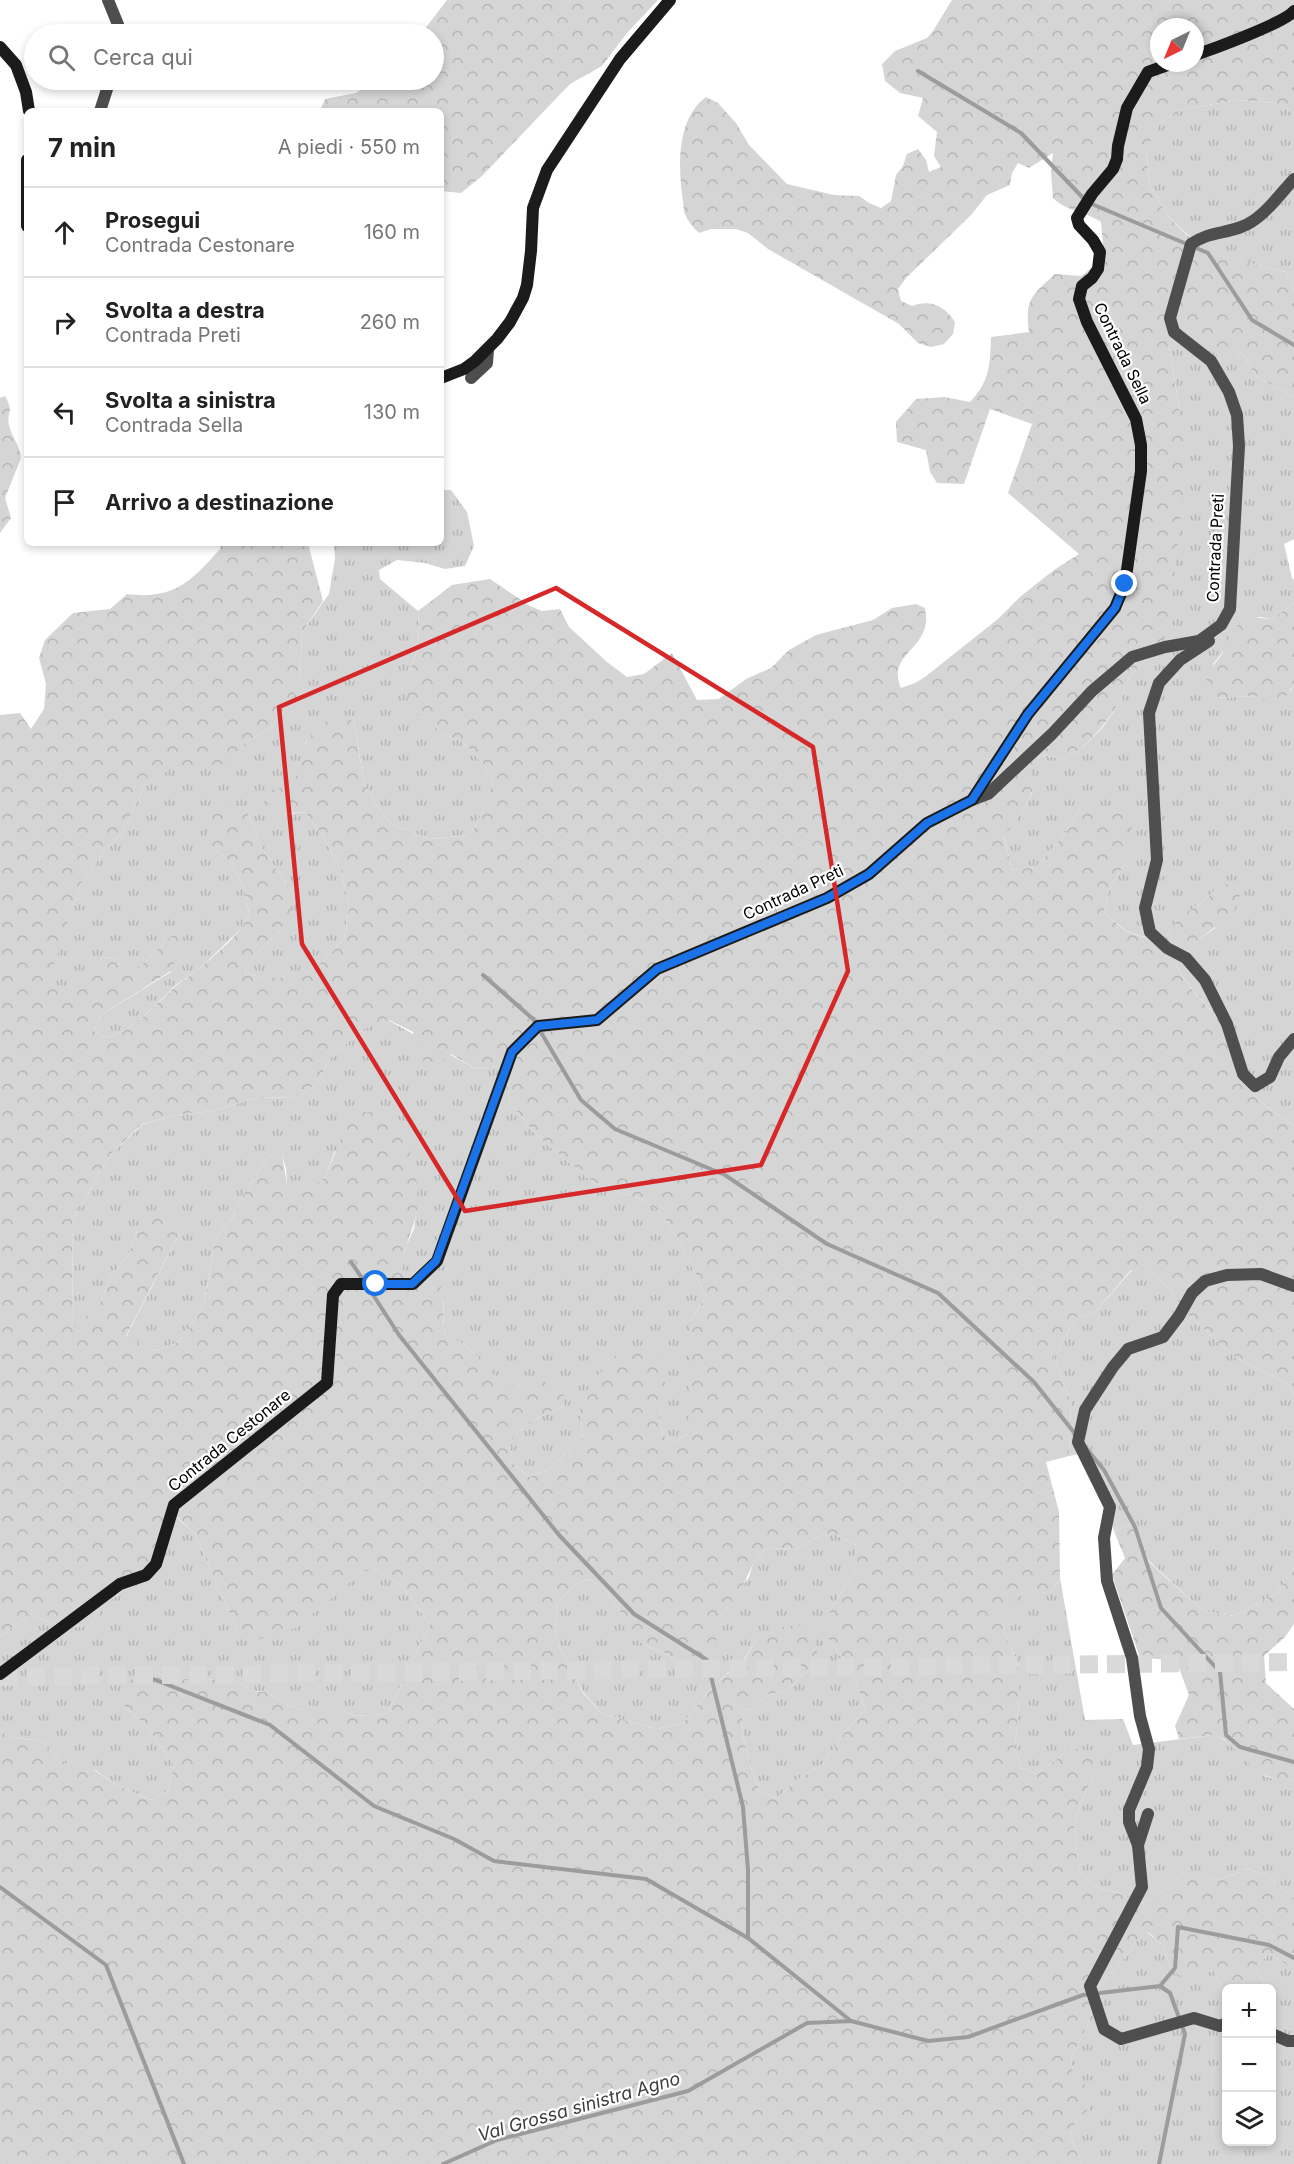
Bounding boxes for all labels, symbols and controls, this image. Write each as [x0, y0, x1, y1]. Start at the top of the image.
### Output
north arrow [1150, 18, 1204, 72]
search box [24, 24, 444, 90]
icon: search [45, 41, 78, 74]
text: Cerca qui [93, 44, 193, 70]
text: 7 min [48, 132, 116, 163]
text: A piedi · 550 m [278, 135, 420, 159]
text: Prosegui [105, 207, 200, 233]
icon: ahead [48, 216, 81, 249]
text: 160 m [364, 220, 420, 244]
text: Contrada Cestonare [105, 233, 295, 257]
text: Svolta a destra [105, 297, 265, 323]
street label: Contrada Sella [1090, 299, 1156, 407]
icon: right [48, 306, 81, 339]
text: 260 m [360, 310, 420, 334]
text: Contrada Preti [105, 323, 241, 347]
text: Svolta a sinistra [105, 387, 276, 413]
icon: left [48, 396, 81, 429]
text: 130 m [364, 400, 420, 424]
text: Contrada Sella [105, 413, 243, 437]
icon: arrive [48, 486, 81, 519]
text: Arrivo a destinazione [105, 489, 334, 515]
street label: Contrada Preti [1202, 493, 1228, 603]
route end [1111, 570, 1137, 596]
street label: Contrada Preti [740, 860, 846, 924]
route start [362, 1270, 388, 1296]
street label: Contrada Cestonare [164, 1384, 294, 1496]
map controls [1222, 1984, 1276, 2146]
button: + [1222, 1984, 1276, 2038]
button: − [1222, 2038, 1276, 2092]
water label: Val Grossa sinistra Agno [475, 2068, 682, 2145]
button: layers [1222, 2092, 1276, 2146]

